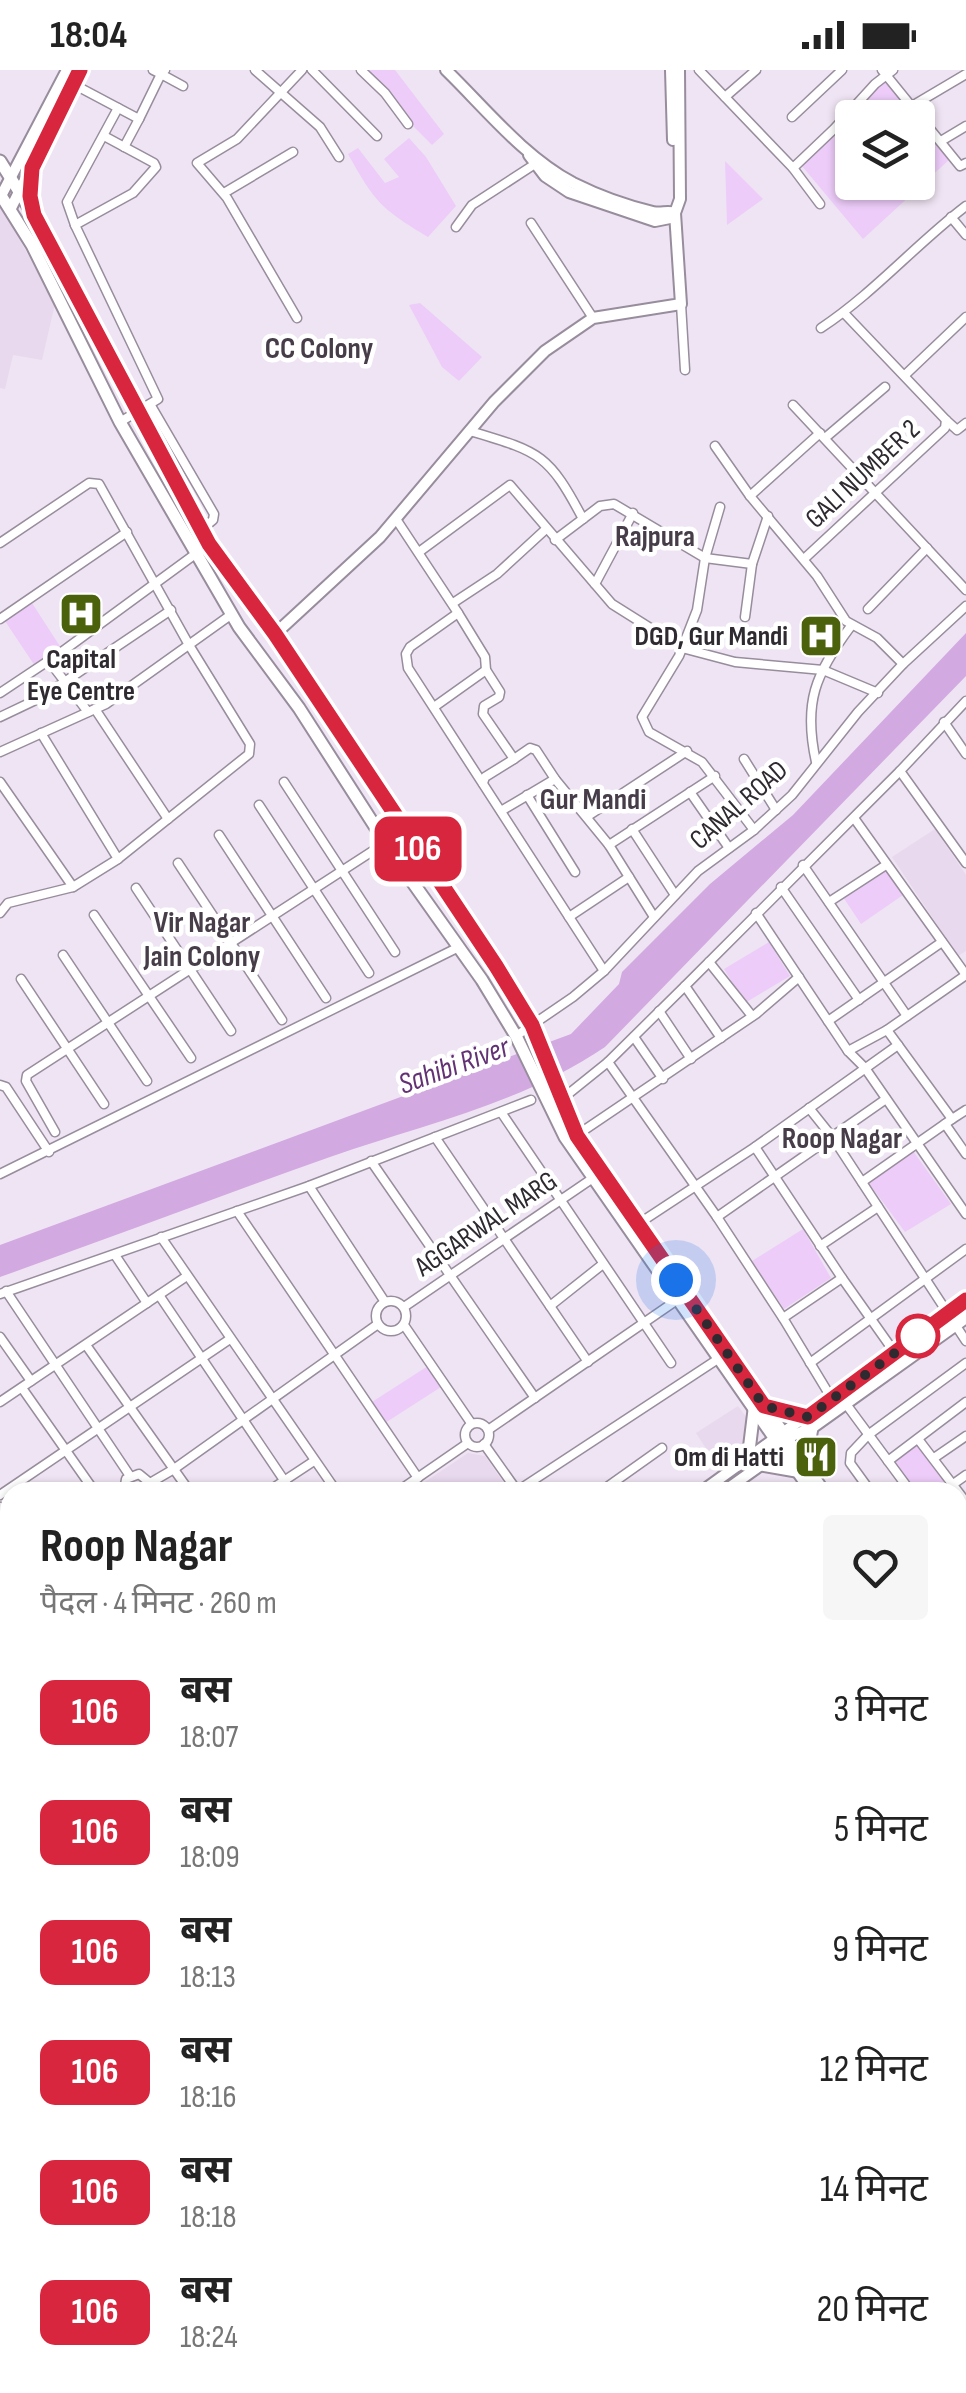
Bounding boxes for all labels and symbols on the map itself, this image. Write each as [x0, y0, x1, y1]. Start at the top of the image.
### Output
district label: CC Colony [265, 331, 374, 367]
street label: GALI NUMBER 2 [799, 413, 927, 535]
district label: Rajpura [615, 519, 695, 555]
hospital icon: Capital Eye Centre [58, 591, 104, 637]
hospital icon: DGD, Gur Mandi [798, 613, 844, 659]
place label: DGD, Gur Mandi [634, 620, 788, 653]
place label: Capital Eye Centre [27, 643, 135, 708]
street label: CANAL ROAD [683, 754, 795, 856]
district label: Gur Mandi [540, 782, 646, 818]
line badge: 106 [360, 816, 476, 882]
district label: Vir Nagar Jain Colony [143, 905, 261, 975]
water label: Sahibi River [394, 1029, 516, 1103]
district label: Roop Nagar [782, 1121, 902, 1157]
street label: AGGARWAL MARG [408, 1164, 563, 1284]
your location [651, 1255, 701, 1305]
unlabelled marker [897, 1315, 939, 1357]
restaurant icon: Om di Hatti [793, 1434, 839, 1480]
place label: Om di Hatti [674, 1441, 784, 1474]

